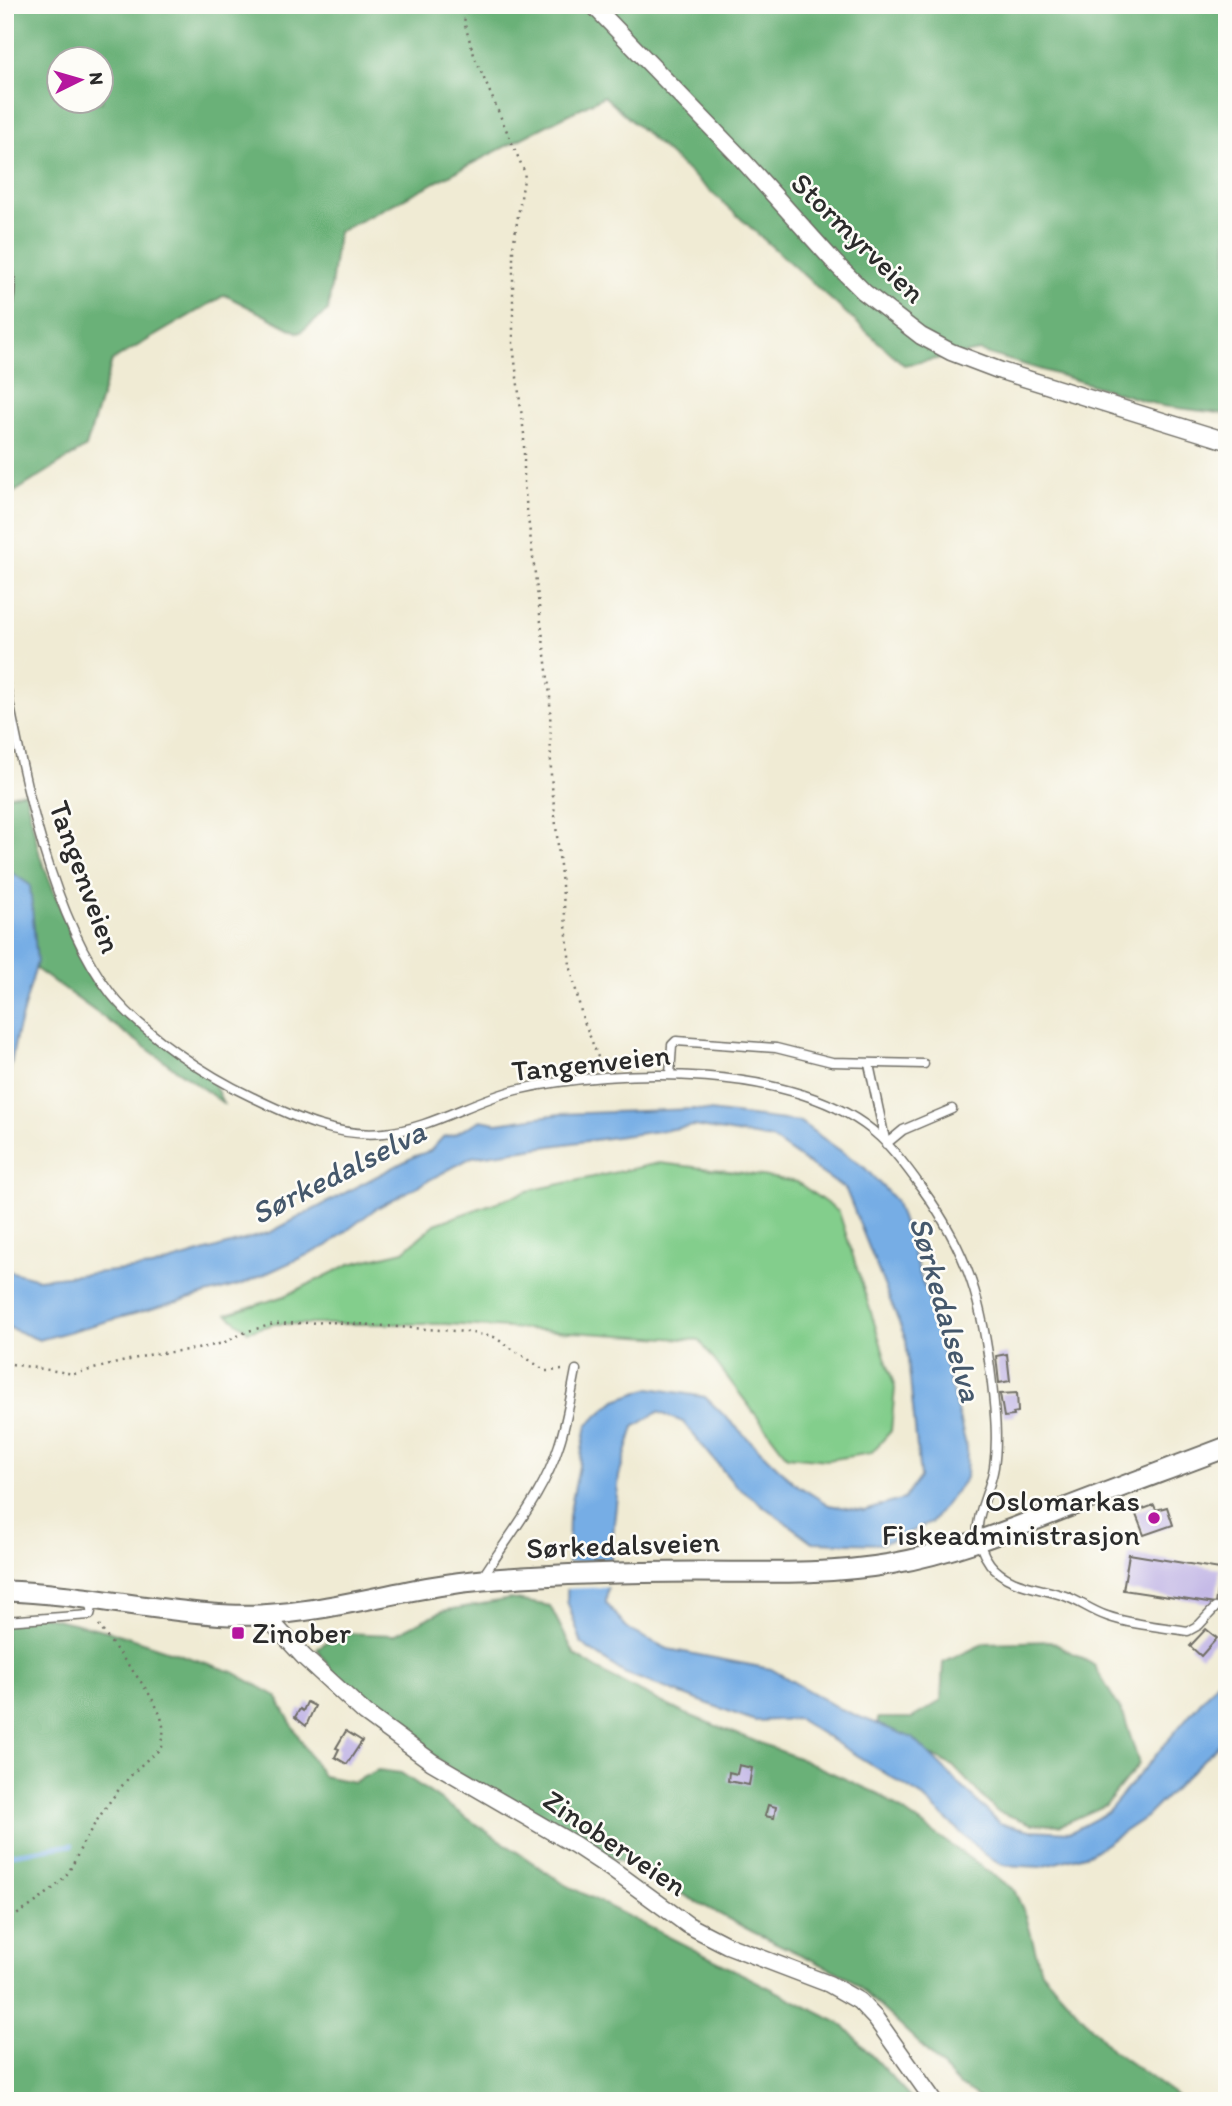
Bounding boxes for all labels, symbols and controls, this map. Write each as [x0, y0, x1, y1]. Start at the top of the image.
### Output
north arrow [46, 46, 116, 116]
text: N [84, 71, 108, 86]
street label: Stormyrveien [783, 164, 933, 311]
street label: Tangenveien [41, 796, 130, 958]
street label: Tangenveien [510, 1036, 672, 1089]
water label: Sørkedalselva [244, 1112, 432, 1232]
water label: Sørkedalselva [901, 1212, 991, 1406]
place label: Oslomarkas Fiskeadministrasjon [882, 1482, 1140, 1553]
marker: Oslomarkas Fiskeadministrasjon [1146, 1510, 1162, 1526]
street label: Sørkedalsveien [525, 1523, 721, 1566]
place label: Zinober [252, 1614, 351, 1651]
marker: Zinober [230, 1625, 246, 1641]
street label: Zinoberveien [536, 1781, 694, 1904]

